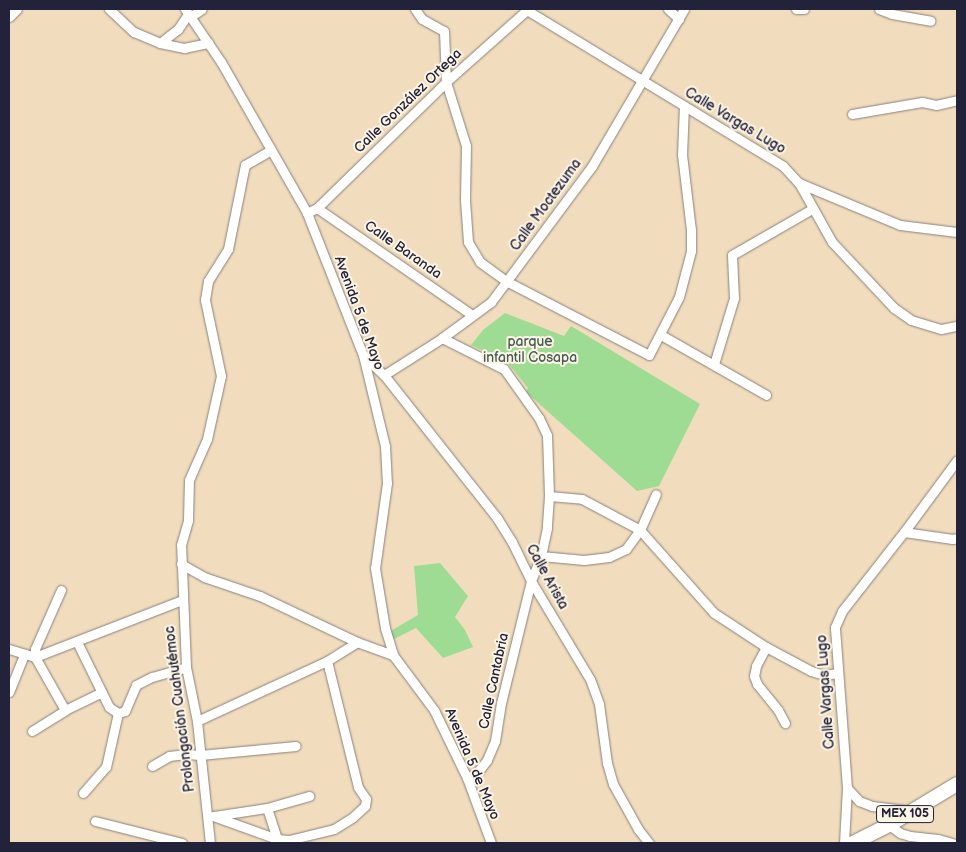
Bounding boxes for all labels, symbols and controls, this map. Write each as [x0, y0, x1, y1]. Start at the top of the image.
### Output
street label: Calle González Ortega [351, 45, 465, 157]
street label: Calle Vargas Lugo [681, 84, 789, 158]
street label: Calle Moctezuma [507, 156, 585, 254]
street label: Calle Baranda [361, 217, 445, 283]
street label: Avenida 5 de Mayo [331, 254, 387, 372]
park label: parque infantil Cosapa [483, 334, 577, 367]
street label: Calle Arista [522, 542, 572, 612]
street label: Prolongación Cuahutémoc [161, 625, 199, 793]
street label: Calle Cantabria [476, 631, 512, 731]
street label: Calle Vargas Lugo [814, 634, 838, 750]
street label: Avenida 5 de Mayo [441, 706, 503, 822]
road number: MEX 105 [875, 804, 935, 824]

